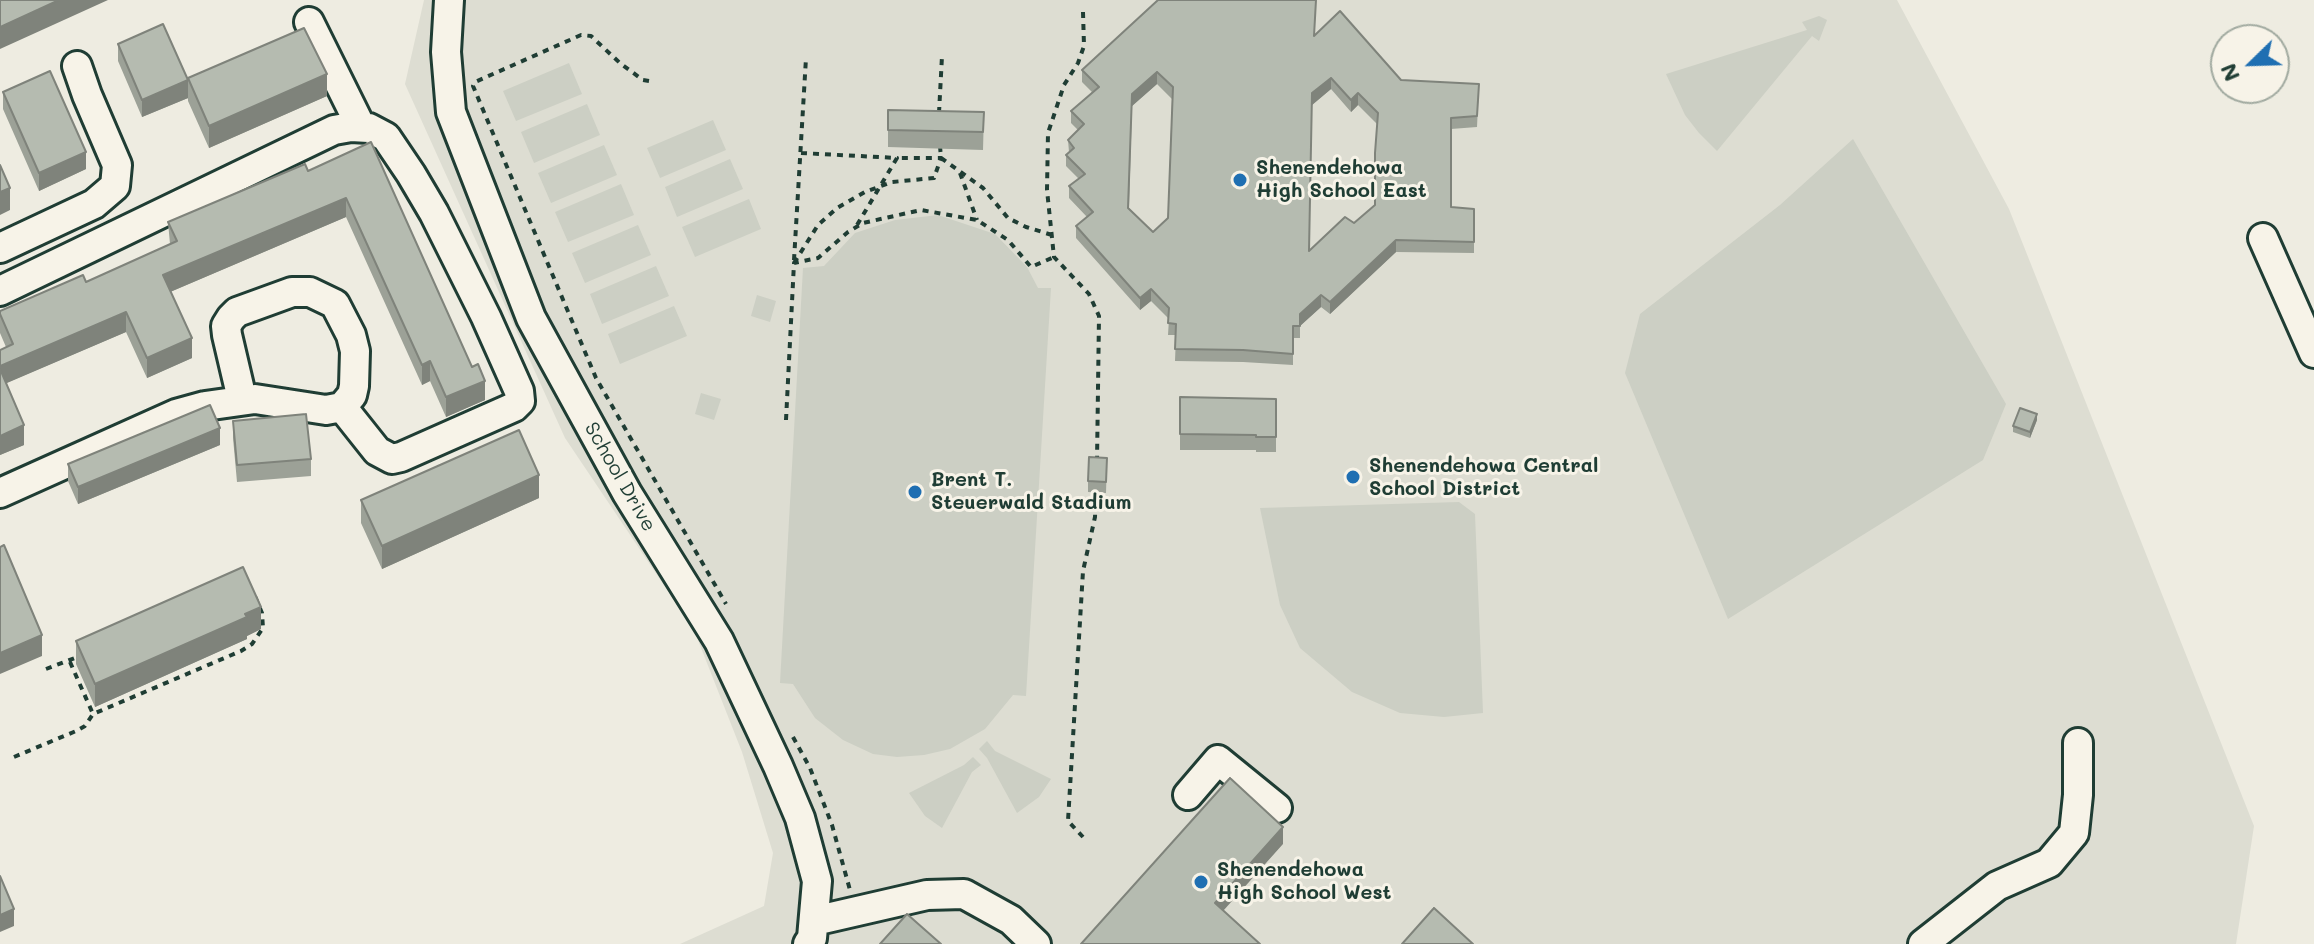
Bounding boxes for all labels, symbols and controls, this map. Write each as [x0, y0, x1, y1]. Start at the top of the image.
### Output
north arrow [2210, 24, 2290, 104]
text: N [2213, 59, 2246, 86]
place label: Shenendehowa High School East [1256, 156, 1427, 203]
marker: Shenendehowa High School East [1231, 171, 1249, 189]
street label: School Drive [579, 418, 661, 536]
place label: Shenendehowa Central School District [1369, 454, 1598, 501]
place label: Brent T. Steuerwald Stadium [931, 468, 1131, 515]
marker: Shenendehowa Central School District [1344, 468, 1362, 486]
marker: Brent T. Steuerwald Stadium [906, 483, 924, 501]
place label: Shenendehowa High School West [1217, 858, 1391, 905]
marker: Shenendehowa High School West [1192, 873, 1210, 891]

